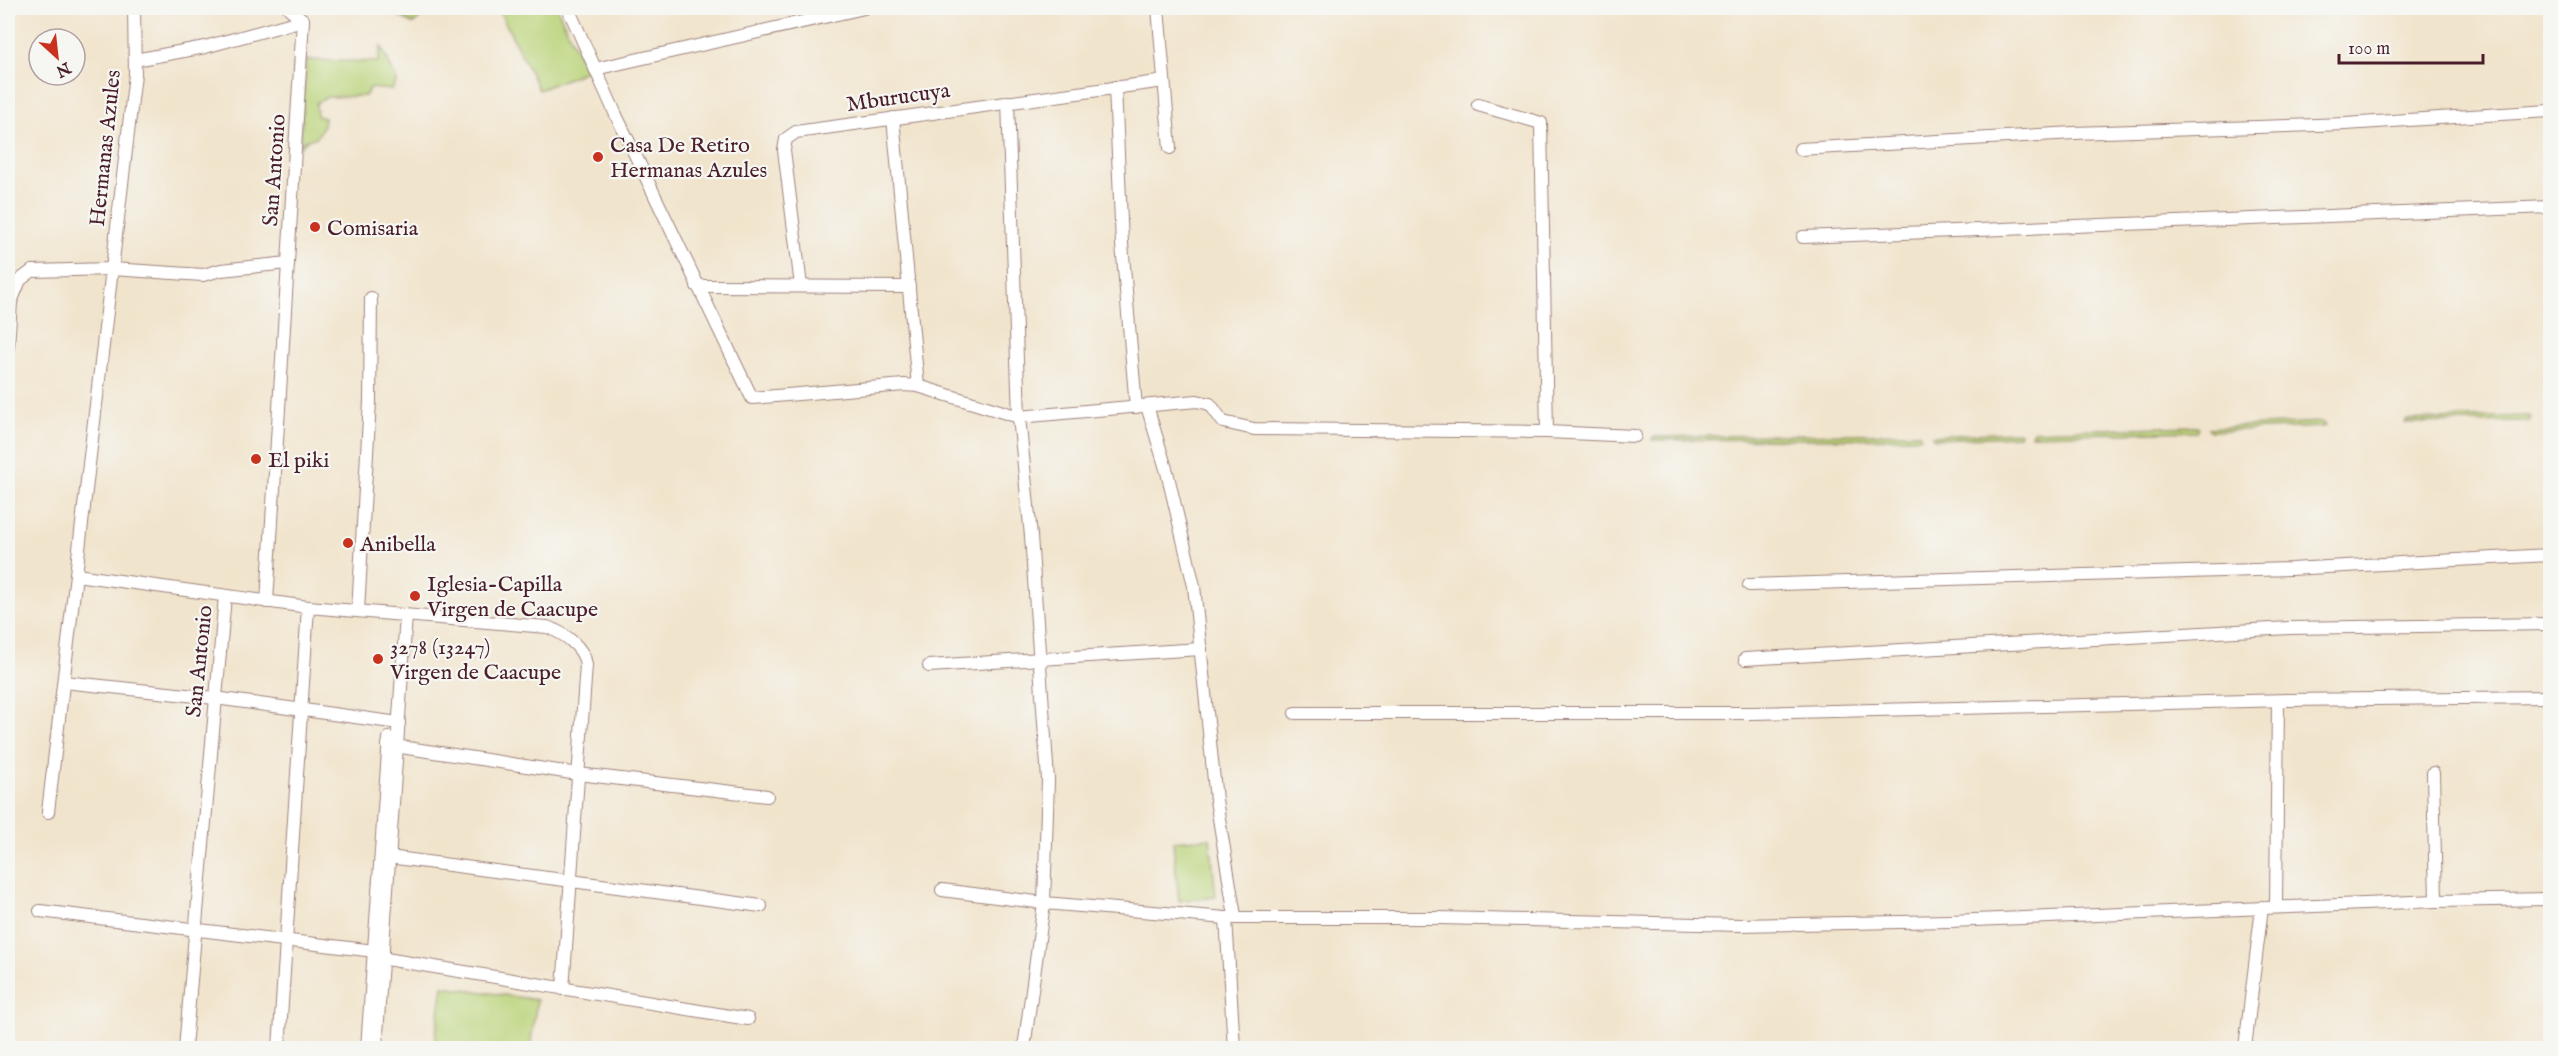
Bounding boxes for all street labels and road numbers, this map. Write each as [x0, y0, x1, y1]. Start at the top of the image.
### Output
street label: Hermanas Azules [84, 69, 128, 228]
street label: Mburucuya [845, 77, 952, 119]
street label: San Antonio [257, 113, 293, 227]
street label: San Antonio [180, 604, 220, 719]

